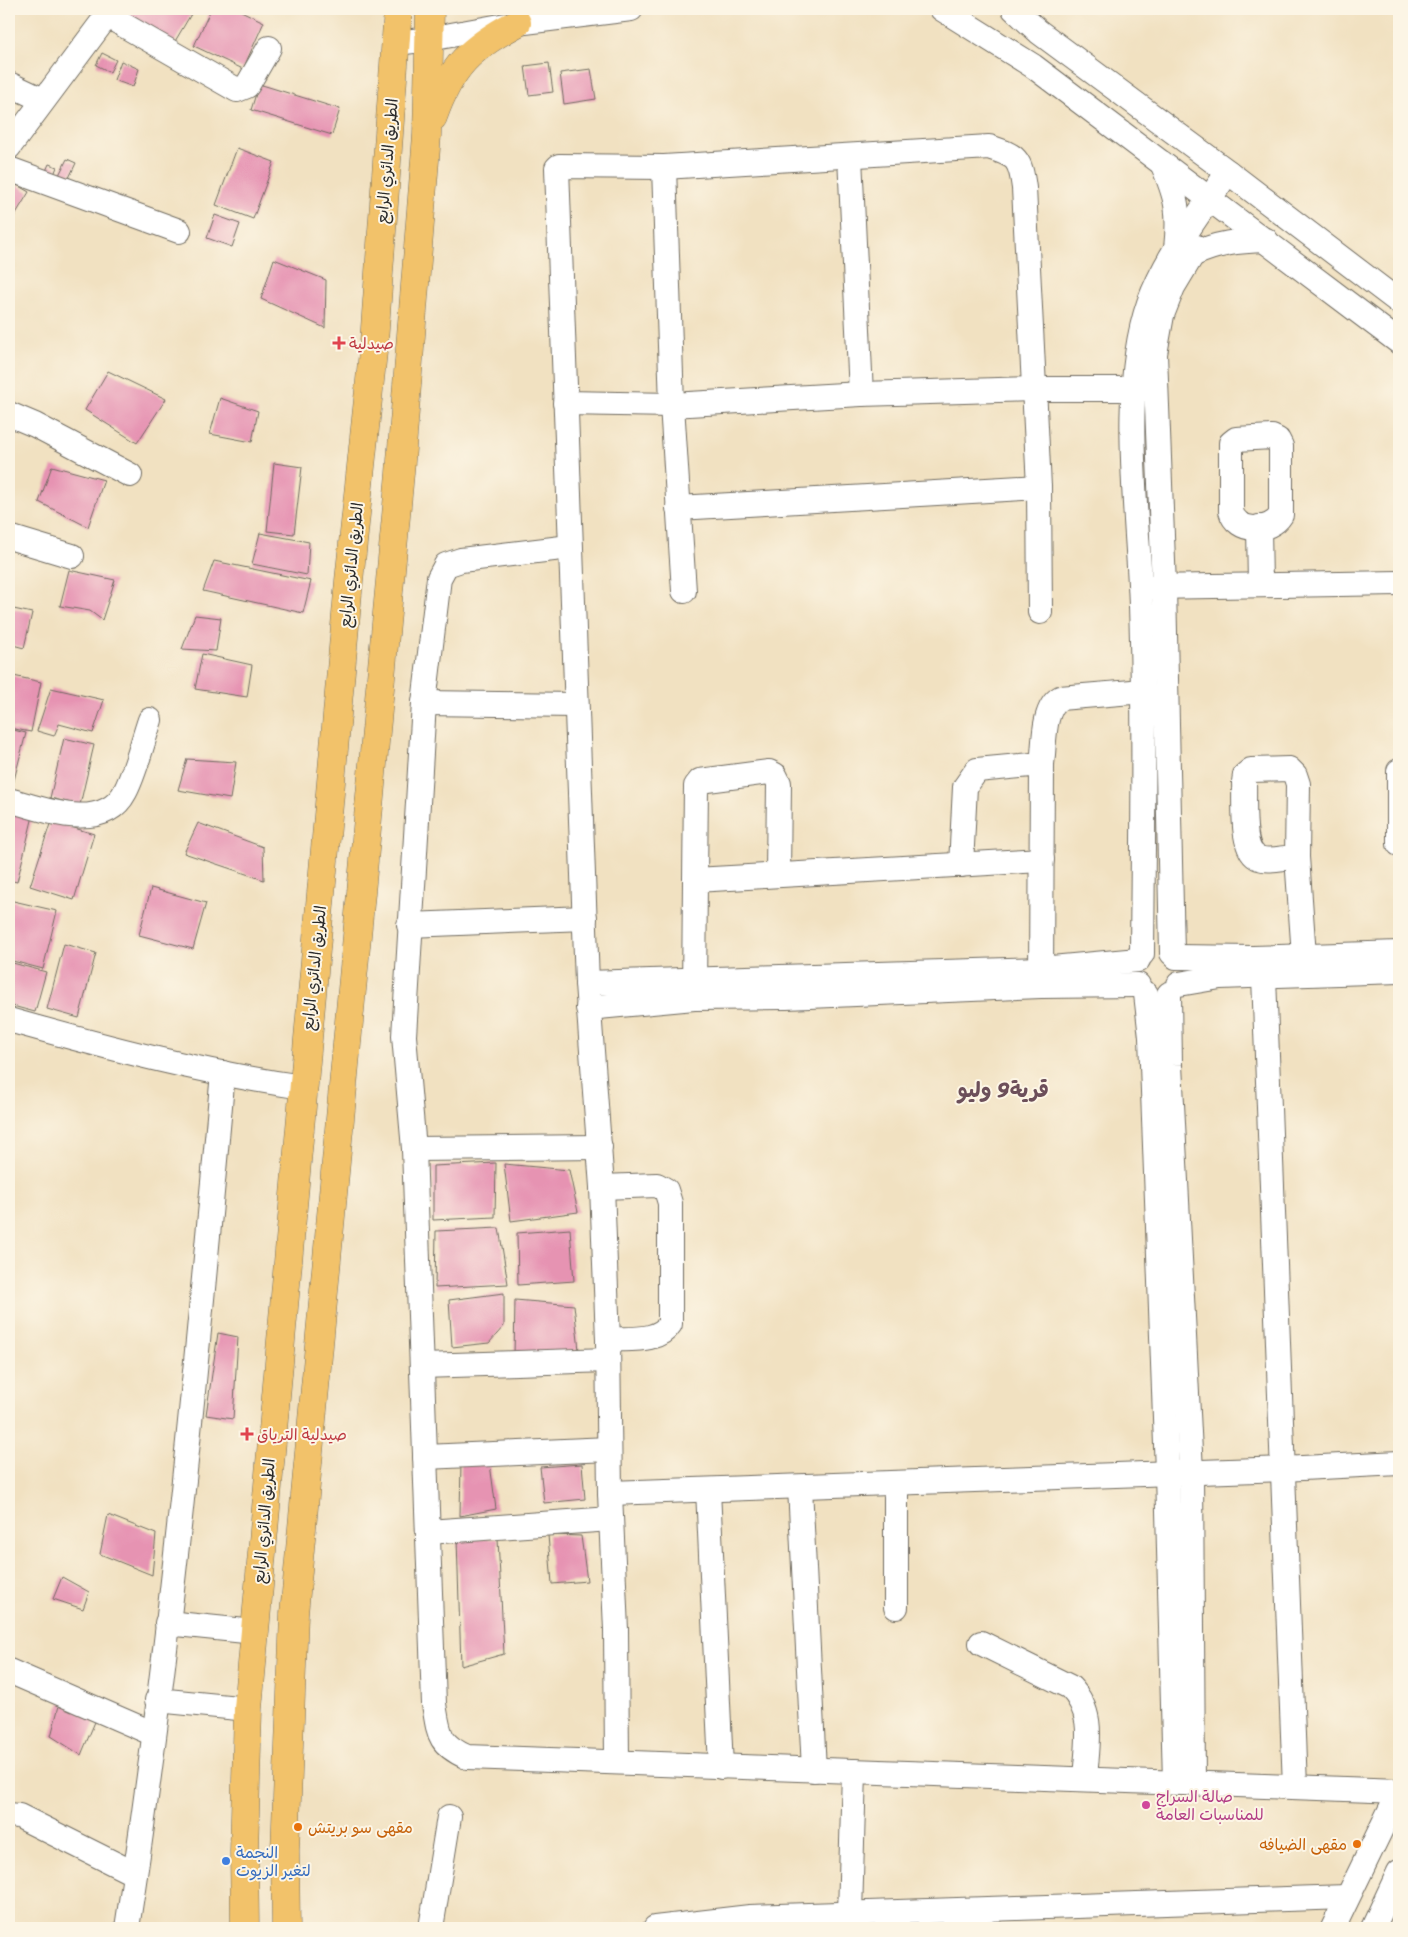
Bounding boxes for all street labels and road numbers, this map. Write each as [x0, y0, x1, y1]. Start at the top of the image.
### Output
street label: الطريق الدائري الرابع [367, 97, 407, 225]
street label: الطريق الدائري الرابع [330, 501, 372, 629]
street label: الطريق الدائري الرابع [293, 904, 335, 1032]
street label: الطريق الدائري الرابع [244, 1457, 284, 1585]

